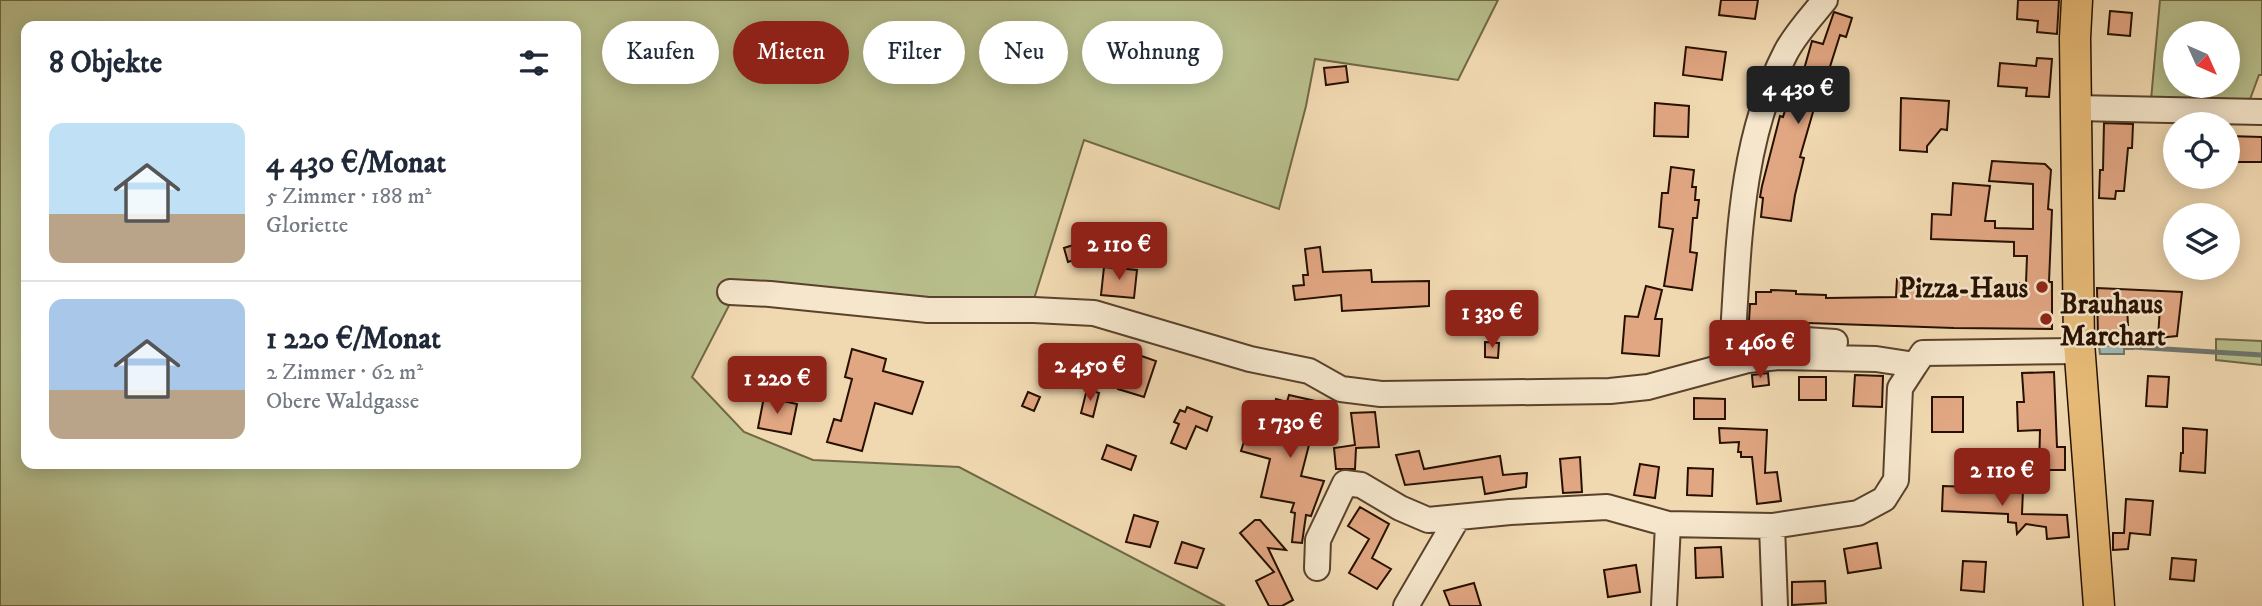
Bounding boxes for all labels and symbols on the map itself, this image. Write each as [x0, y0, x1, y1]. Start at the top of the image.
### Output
north arrow [2163, 21, 2240, 98]
pin: 4 430 € [1733, 66, 1863, 126]
pin: 2 110 € [1054, 222, 1184, 282]
place label: Pizza-Haus [1899, 271, 2029, 306]
marker: Pizza-Haus [2034, 279, 2050, 295]
place label: Brauhaus Marchart [2060, 287, 2166, 354]
pin: 1 330 € [1427, 290, 1557, 350]
marker: Brauhaus Marchart [2038, 311, 2054, 327]
pin: 1 460 € [1695, 320, 1825, 380]
pin: 2 450 € [1025, 344, 1155, 403]
pin: 1 220 € [712, 356, 842, 416]
pin: 1 730 € [1225, 400, 1355, 460]
pin: 2 110 € [1937, 448, 2067, 508]

